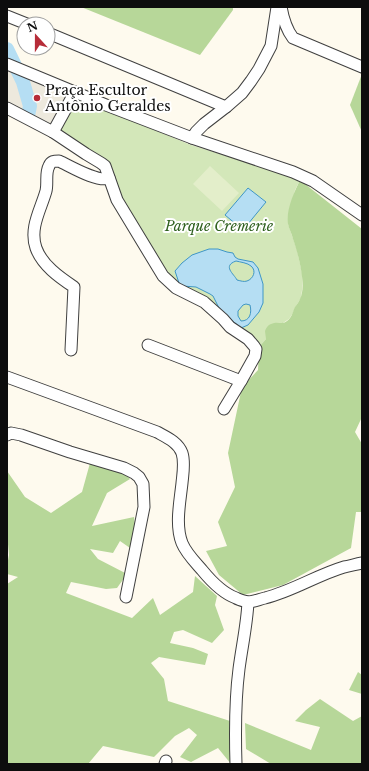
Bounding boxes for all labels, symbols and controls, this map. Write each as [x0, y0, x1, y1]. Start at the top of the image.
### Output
north arrow [16, 16, 56, 56]
text: N [25, 18, 40, 35]
place label: Praça Escultor Antônio Geraldes [44, 81, 171, 115]
marker: Praça Escultor Antônio Geraldes [32, 93, 42, 103]
park label: Parque Cremerie [164, 217, 274, 235]

